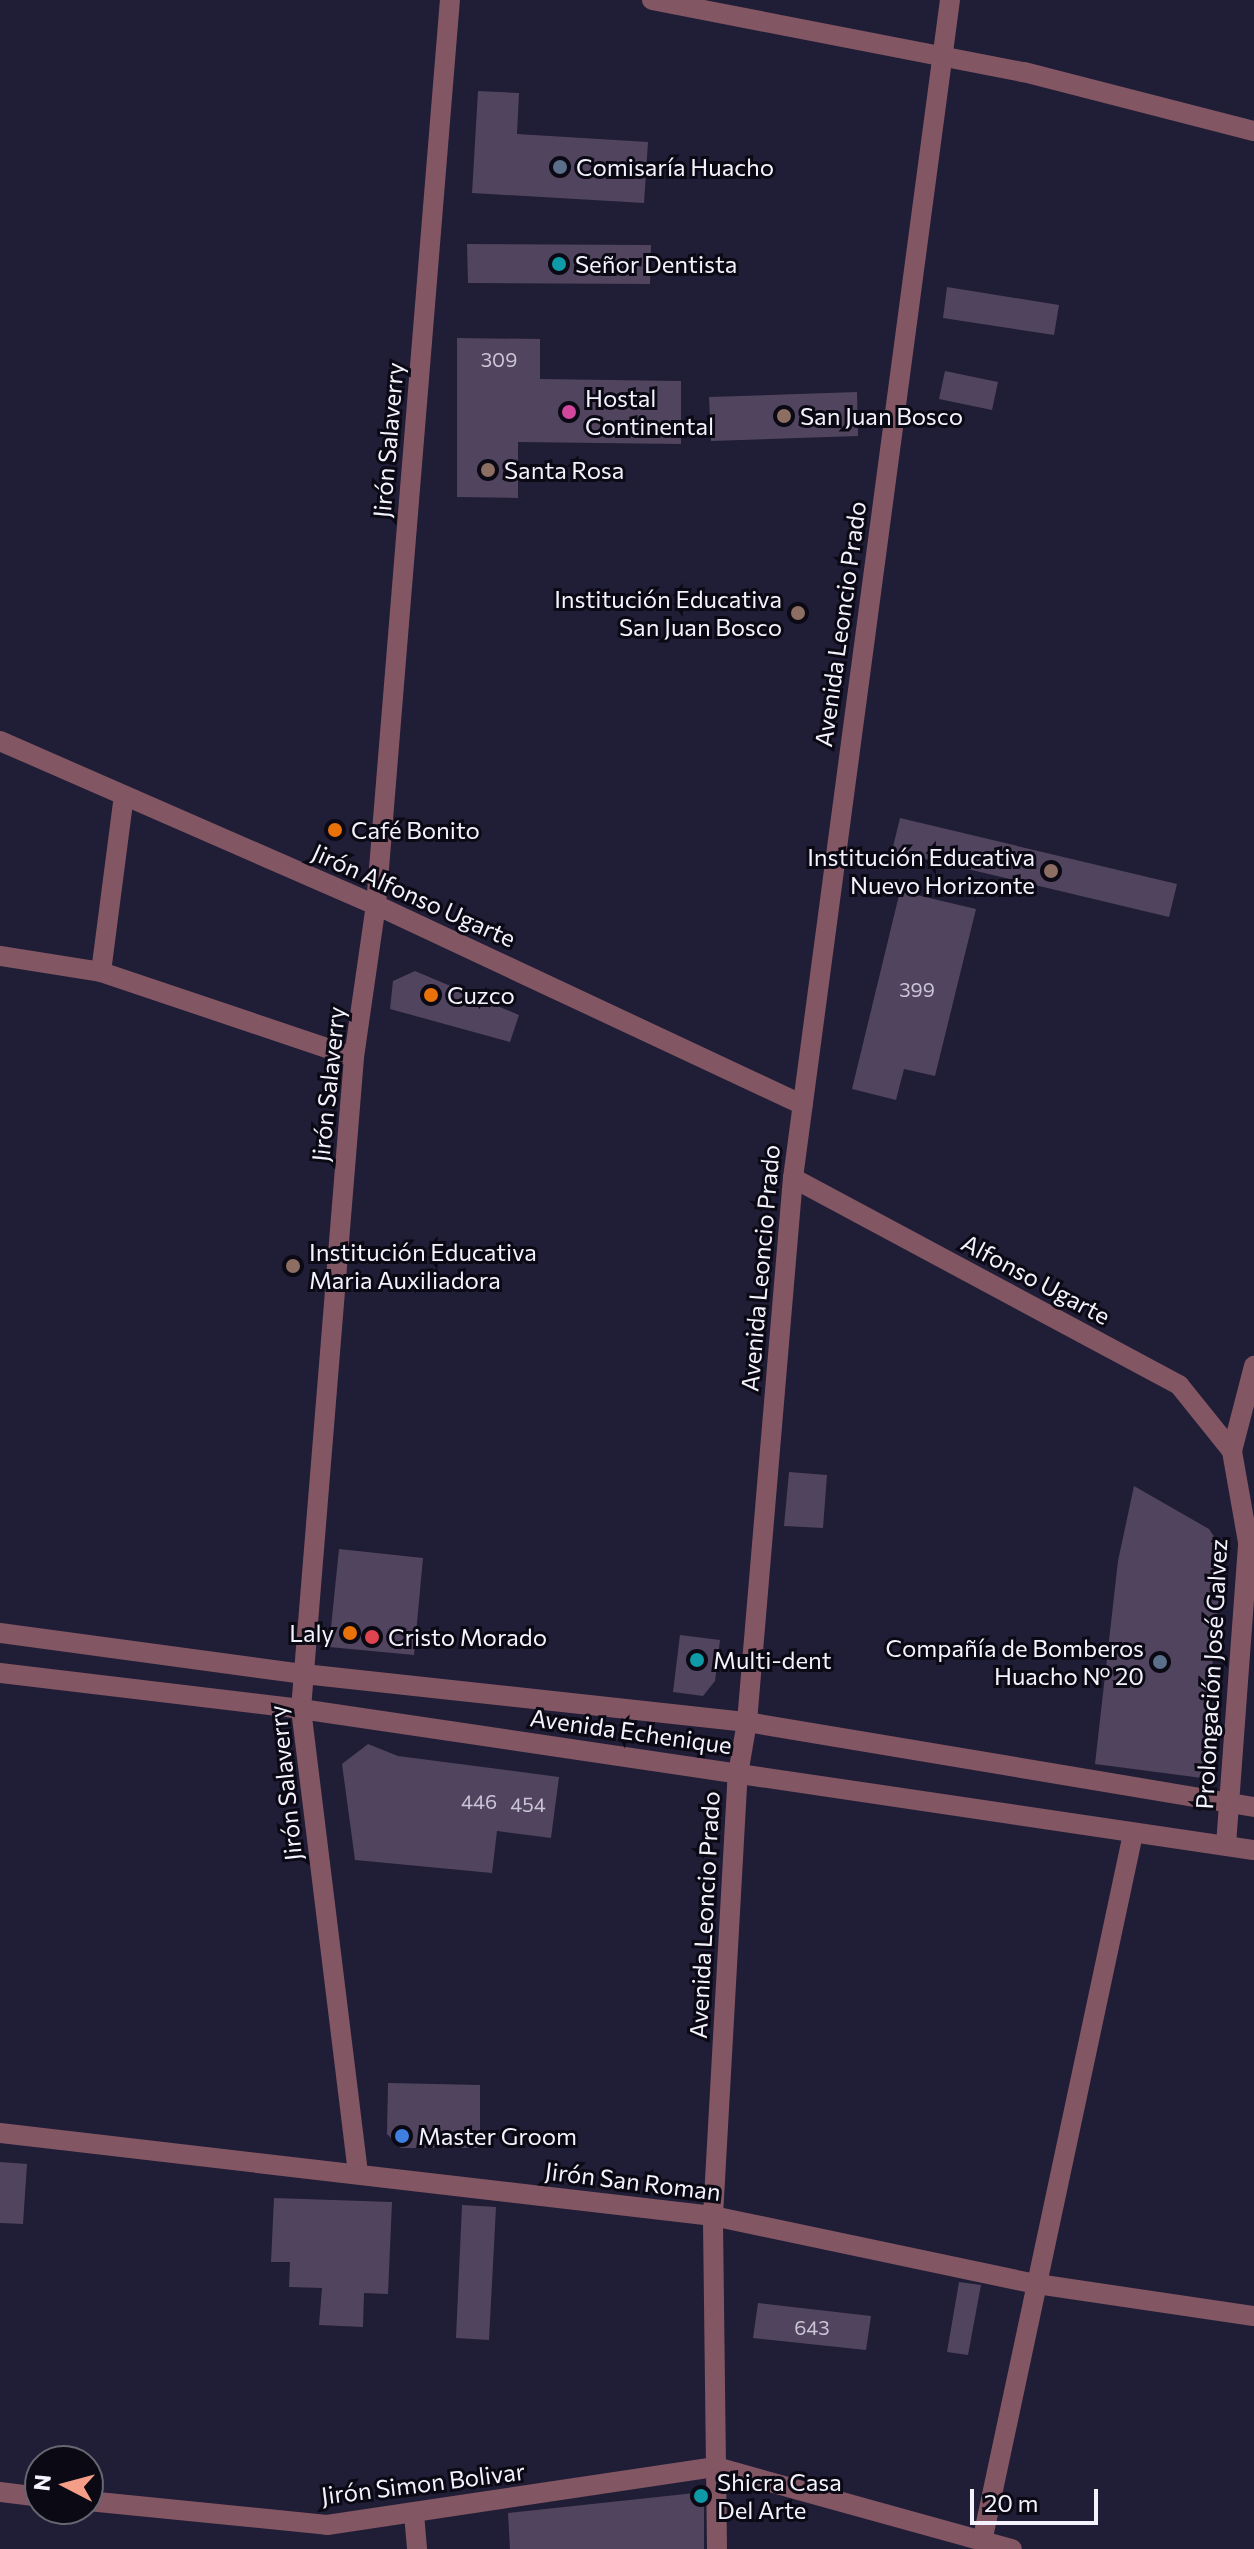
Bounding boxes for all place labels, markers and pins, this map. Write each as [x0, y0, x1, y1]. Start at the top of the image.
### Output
place label: Comisaría Huacho [576, 153, 774, 181]
marker: Comisaría Huacho [551, 158, 569, 176]
place label: Señor Dentista [575, 250, 737, 278]
marker: Señor Dentista [550, 255, 568, 273]
place label: Hostal Continental [585, 384, 714, 440]
place label: San Juan Bosco [800, 402, 963, 430]
marker: Hostal Continental [560, 403, 578, 421]
marker: San Juan Bosco [775, 407, 793, 425]
place label: Santa Rosa [504, 456, 624, 484]
marker: Santa Rosa [479, 461, 497, 479]
place label: Institución Educativa San Juan Bosco [554, 585, 782, 641]
marker: Institución Educativa San Juan Bosco [789, 604, 807, 622]
place label: Café Bonito [351, 816, 480, 844]
marker: Café Bonito [326, 821, 344, 839]
place label: Institución Educativa Nuevo Horizonte [807, 843, 1035, 899]
marker: Institución Educativa Nuevo Horizonte [1042, 862, 1060, 880]
place label: Cuzco [447, 981, 515, 1009]
marker: Cuzco [422, 986, 440, 1004]
place label: Institución Educativa Maria Auxiliadora [309, 1238, 537, 1294]
marker: Institución Educativa Maria Auxiliadora [284, 1257, 302, 1275]
place label: Laly [289, 1619, 334, 1647]
place label: Cristo Morado [388, 1623, 547, 1651]
marker: Laly [341, 1624, 359, 1642]
marker: Cristo Morado [363, 1628, 381, 1646]
place label: Compañía de Bomberos Huacho Nº 20 [886, 1634, 1144, 1690]
place label: Multi-dent [713, 1646, 832, 1674]
marker: Multi-dent [688, 1651, 706, 1669]
marker: Compañía de Bomberos Huacho Nº 20 [1151, 1653, 1169, 1671]
place label: Master Groom [418, 2122, 577, 2150]
marker: Master Groom [393, 2127, 411, 2145]
place label: Shicra Casa Del Arte [717, 2468, 842, 2524]
marker: Shicra Casa Del Arte [692, 2487, 710, 2505]

